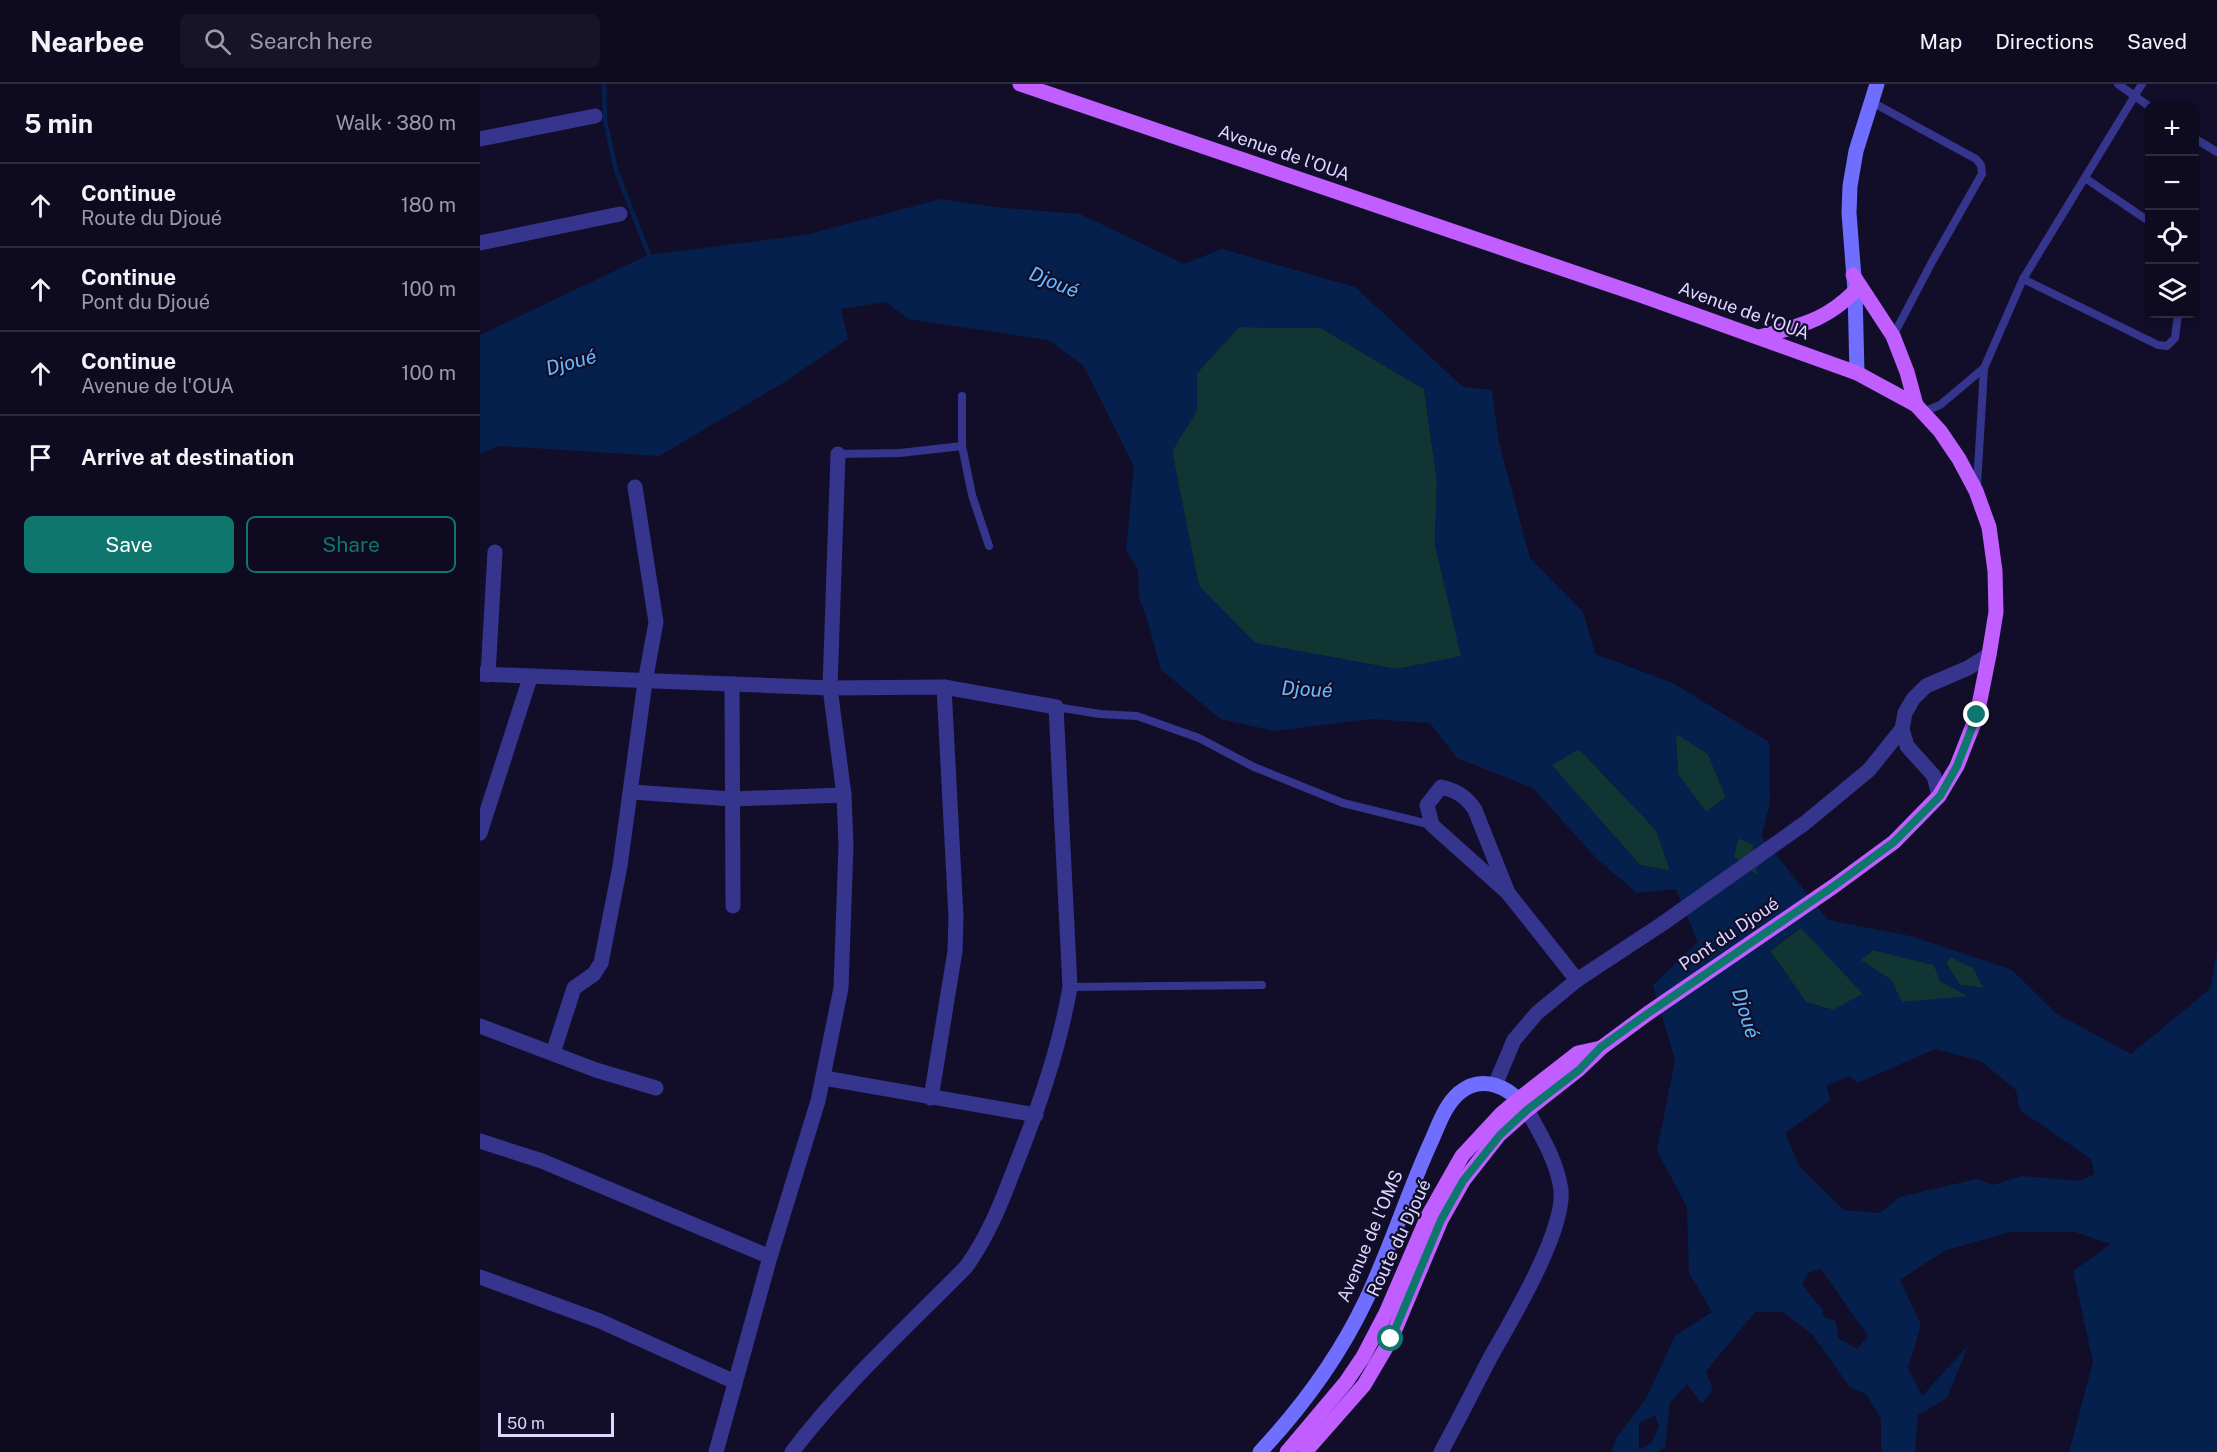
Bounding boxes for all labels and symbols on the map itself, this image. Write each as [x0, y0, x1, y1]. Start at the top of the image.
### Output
street label: Avenue de l'OUA [1216, 120, 1353, 185]
water label: Djoué [1026, 261, 1082, 303]
street label: Avenue de l'OUA [1676, 277, 1813, 344]
water label: Djoué [543, 344, 599, 380]
water label: Djoué [1281, 676, 1333, 702]
route end [1963, 701, 1989, 727]
street label: Pont du Djoué [1675, 892, 1783, 975]
water label: Djoué [1727, 985, 1765, 1041]
street label: Avenue de l'OMS [1332, 1167, 1407, 1305]
street label: Route du Djoué [1362, 1176, 1435, 1300]
route start [1377, 1325, 1403, 1351]
scale bar [498, 1410, 614, 1438]

